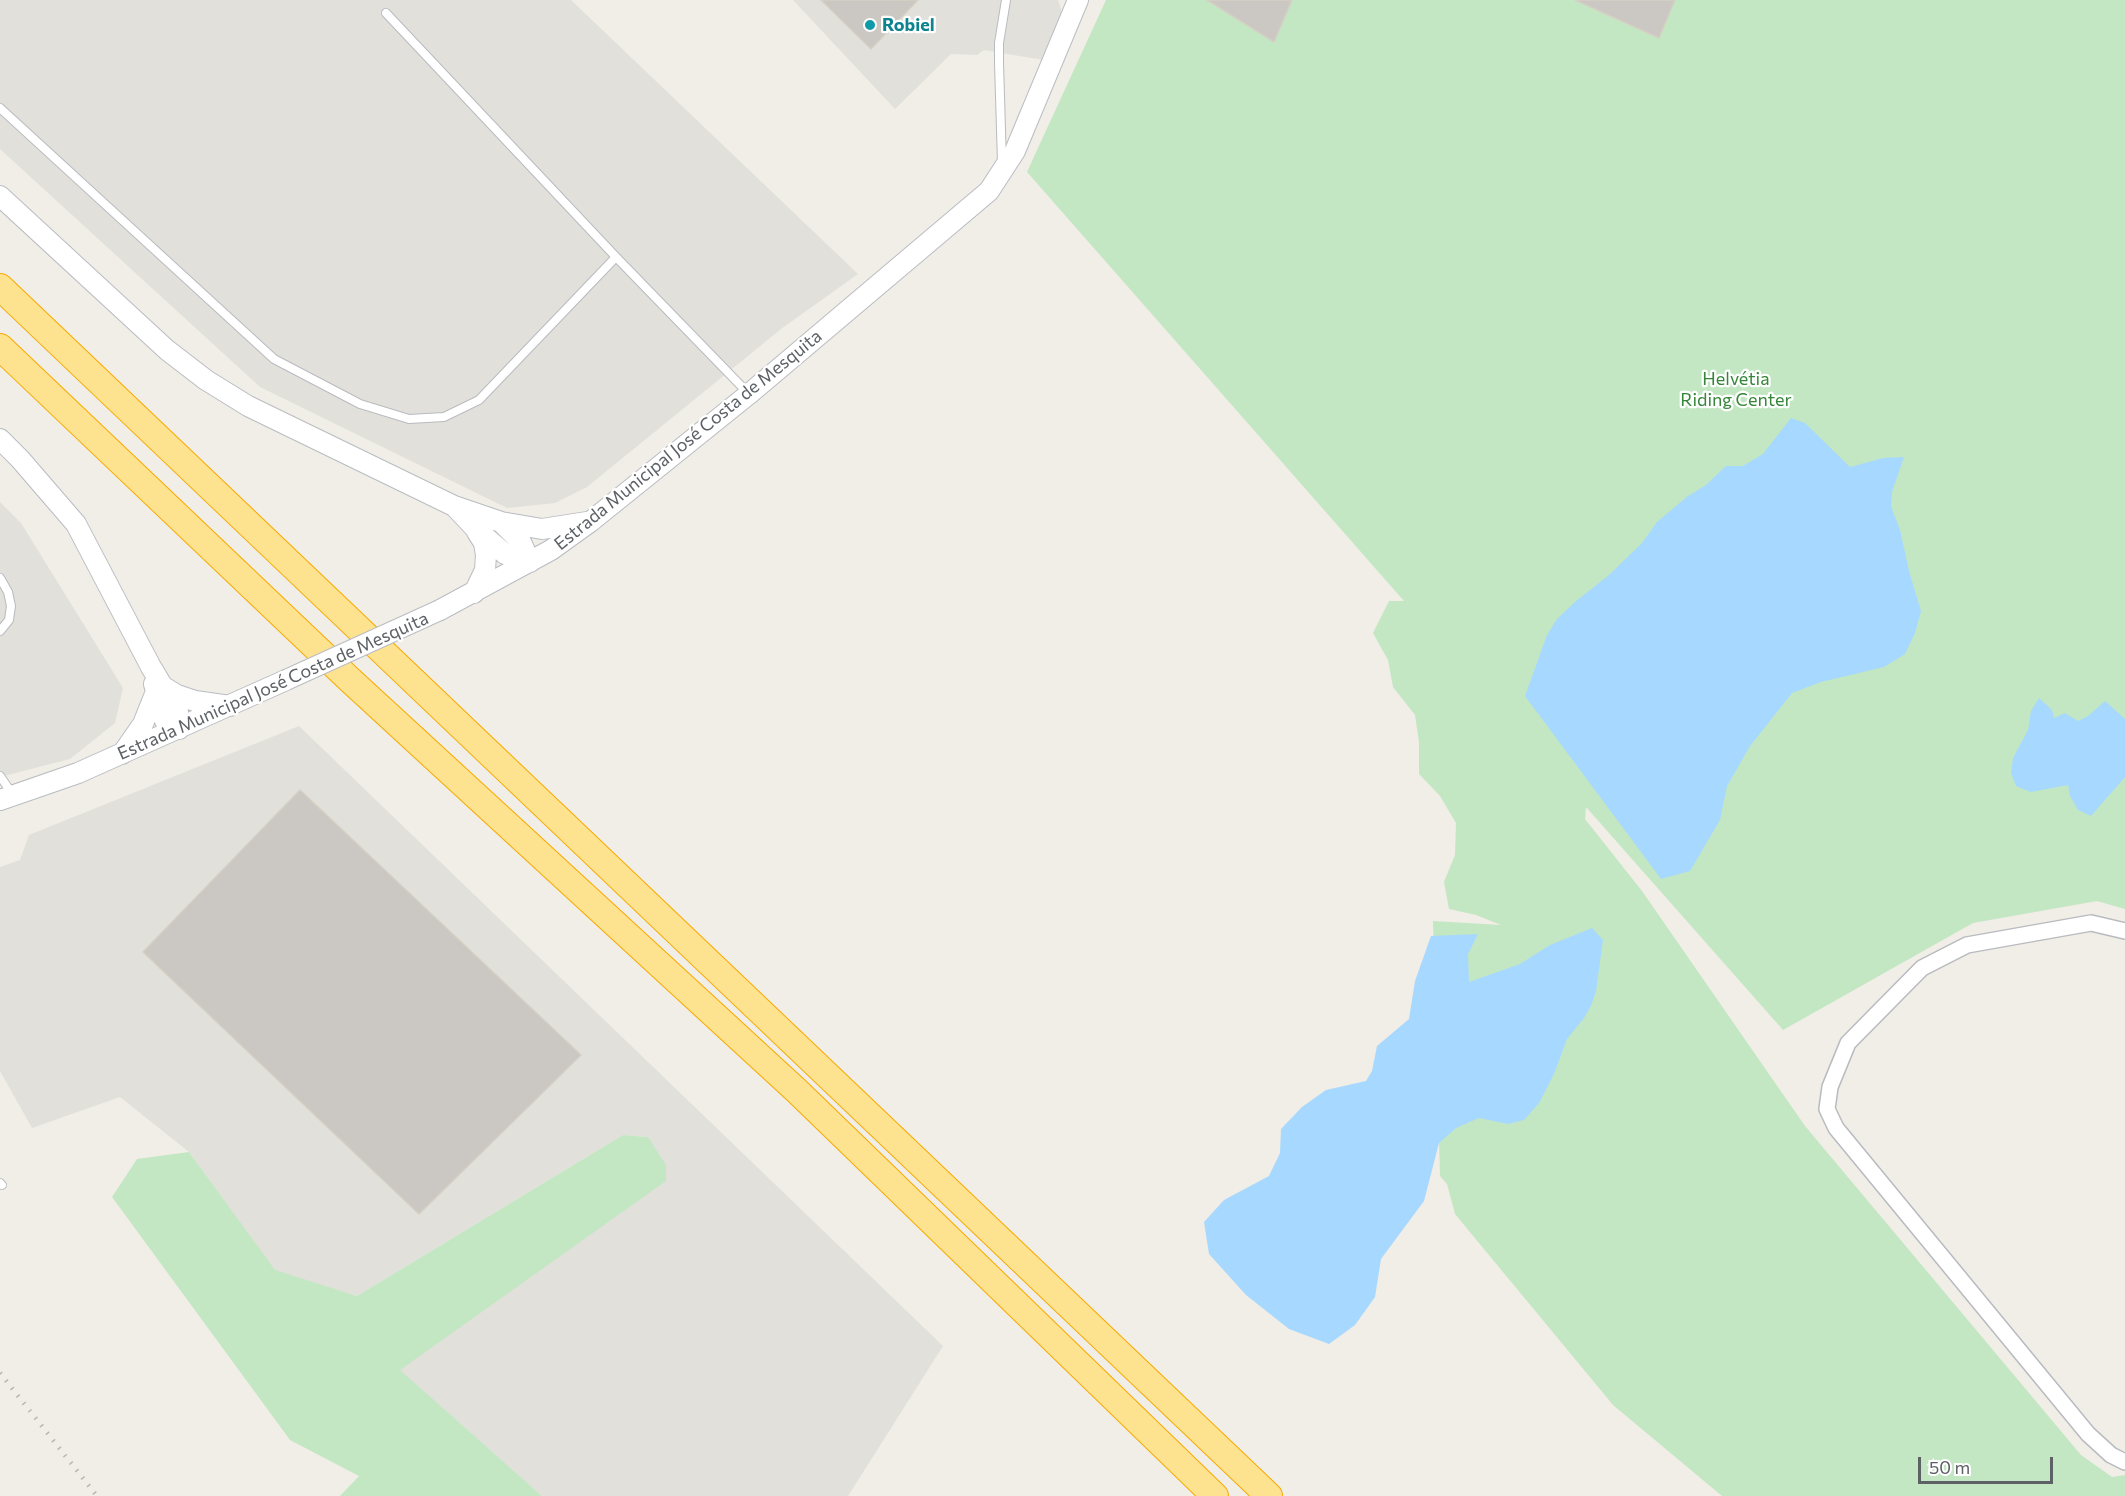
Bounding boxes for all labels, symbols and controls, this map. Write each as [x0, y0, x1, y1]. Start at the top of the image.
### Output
place label: Robiel [882, 14, 935, 36]
marker: Robiel [863, 18, 877, 32]
street label: Estrada Municipal José Costa de Mesquita [550, 325, 826, 555]
park label: Helvétia Riding Center [1680, 368, 1792, 410]
street label: Estrada Municipal José Costa de Mesquita [114, 607, 432, 765]
scale bar [1921, 1445, 2056, 1483]
text: 50 m [1929, 1456, 1970, 1478]

